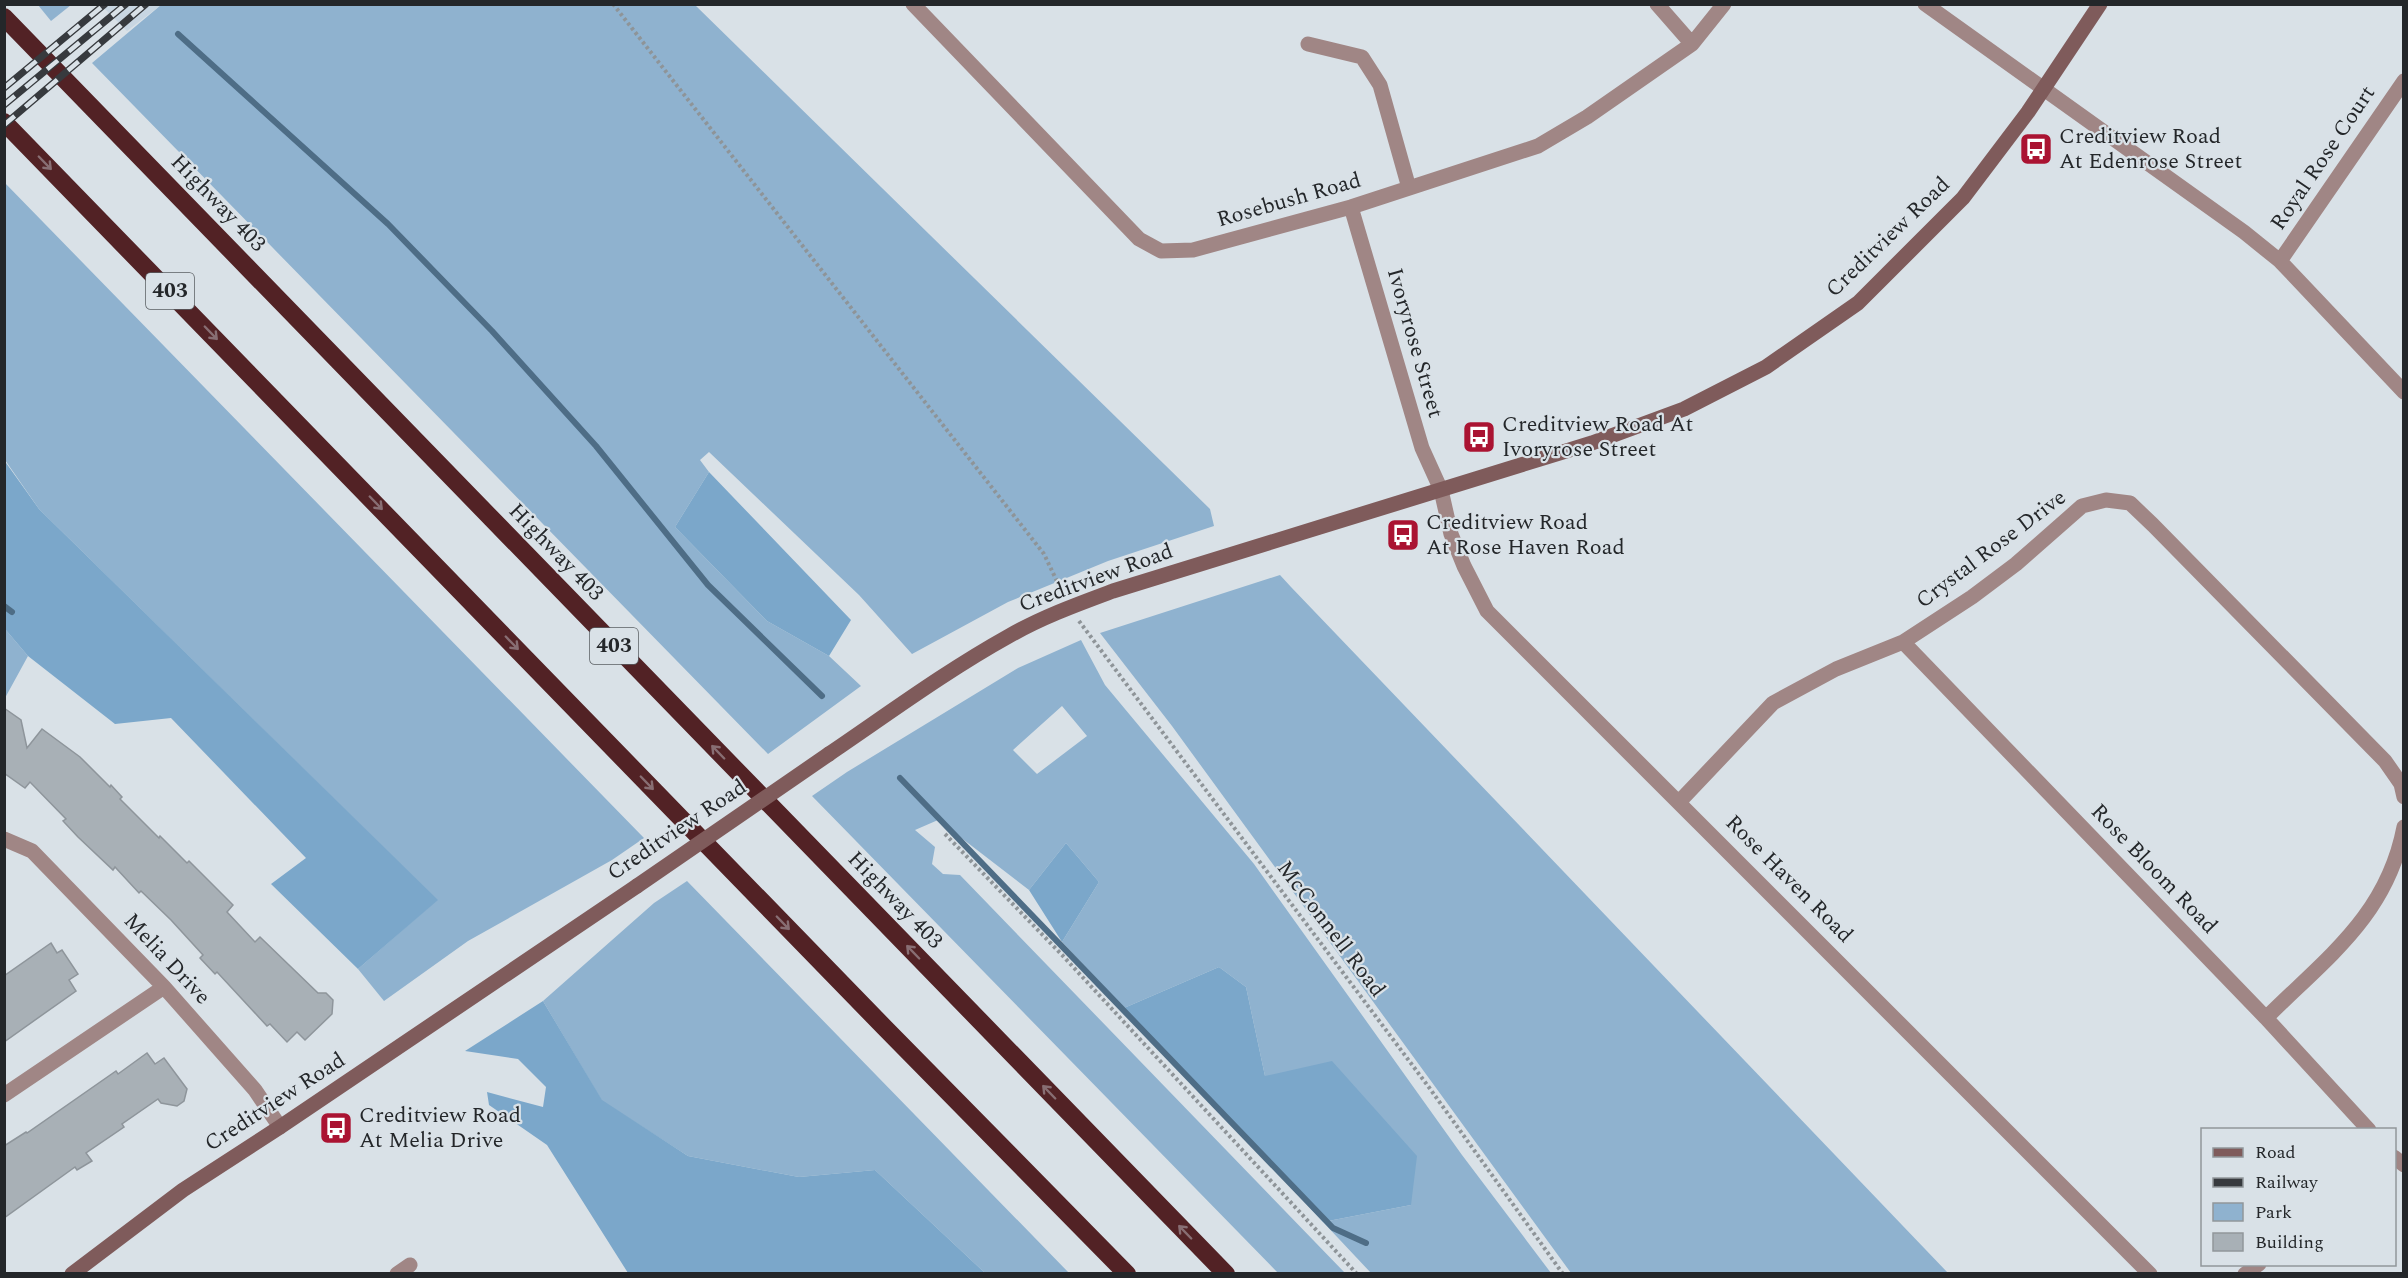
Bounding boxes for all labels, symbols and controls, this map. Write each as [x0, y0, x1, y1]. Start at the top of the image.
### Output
street label: Royal Rose Court [2262, 79, 2384, 237]
place label: Creditview Road At Edenrose Street [2059, 120, 2242, 178]
bus stop icon: Creditview Road At Edenrose Street [2018, 131, 2054, 167]
street label: Highway 403 [163, 146, 273, 260]
one-way arrow [38, 156, 53, 171]
street label: Rosebush Road [1213, 164, 1365, 236]
street label: Creditview Road [1818, 169, 1958, 305]
street label: Ivoryrose Street [1378, 264, 1452, 422]
road number: 403 [146, 273, 194, 309]
one-way arrow [203, 326, 218, 341]
place label: Creditview Road At Ivoryrose Street [1502, 408, 1693, 466]
bus stop icon: Creditview Road At Ivoryrose Street [1461, 419, 1497, 455]
street label: Crystal Rose Drive [1909, 481, 2073, 617]
street label: Highway 403 [501, 495, 611, 609]
one-way arrow [368, 496, 383, 511]
place label: Creditview Road At Rose Haven Road [1426, 506, 1625, 564]
bus stop icon: Creditview Road At Rose Haven Road [1385, 517, 1421, 553]
street label: Creditview Road [1014, 535, 1178, 621]
road number: 403 [590, 628, 638, 664]
one-way arrow [504, 635, 518, 650]
one-way arrow [711, 745, 725, 760]
street label: Creditview Road [601, 771, 753, 889]
one-way arrow [640, 776, 655, 791]
street label: Rose Bloom Road [2083, 796, 2225, 942]
street label: Rose Haven Road [1717, 807, 1861, 951]
street label: Highway 403 [840, 843, 950, 957]
street label: McConnell Road [1269, 854, 1393, 1004]
street label: Melia Drive [116, 906, 218, 1012]
one-way arrow [776, 916, 790, 931]
one-way arrow [905, 945, 920, 960]
street label: Creditview Road [198, 1044, 352, 1160]
one-way arrow [1041, 1084, 1056, 1099]
place label: Creditview Road At Melia Drive [359, 1099, 521, 1157]
bus stop icon: Creditview Road At Melia Drive [318, 1110, 354, 1146]
legend [2201, 1128, 2396, 1266]
text: Road [2255, 1139, 2296, 1166]
text: Railway [2255, 1169, 2319, 1196]
text: Park [2255, 1199, 2292, 1226]
one-way arrow [1177, 1224, 1192, 1239]
text: Building [2255, 1229, 2324, 1256]

